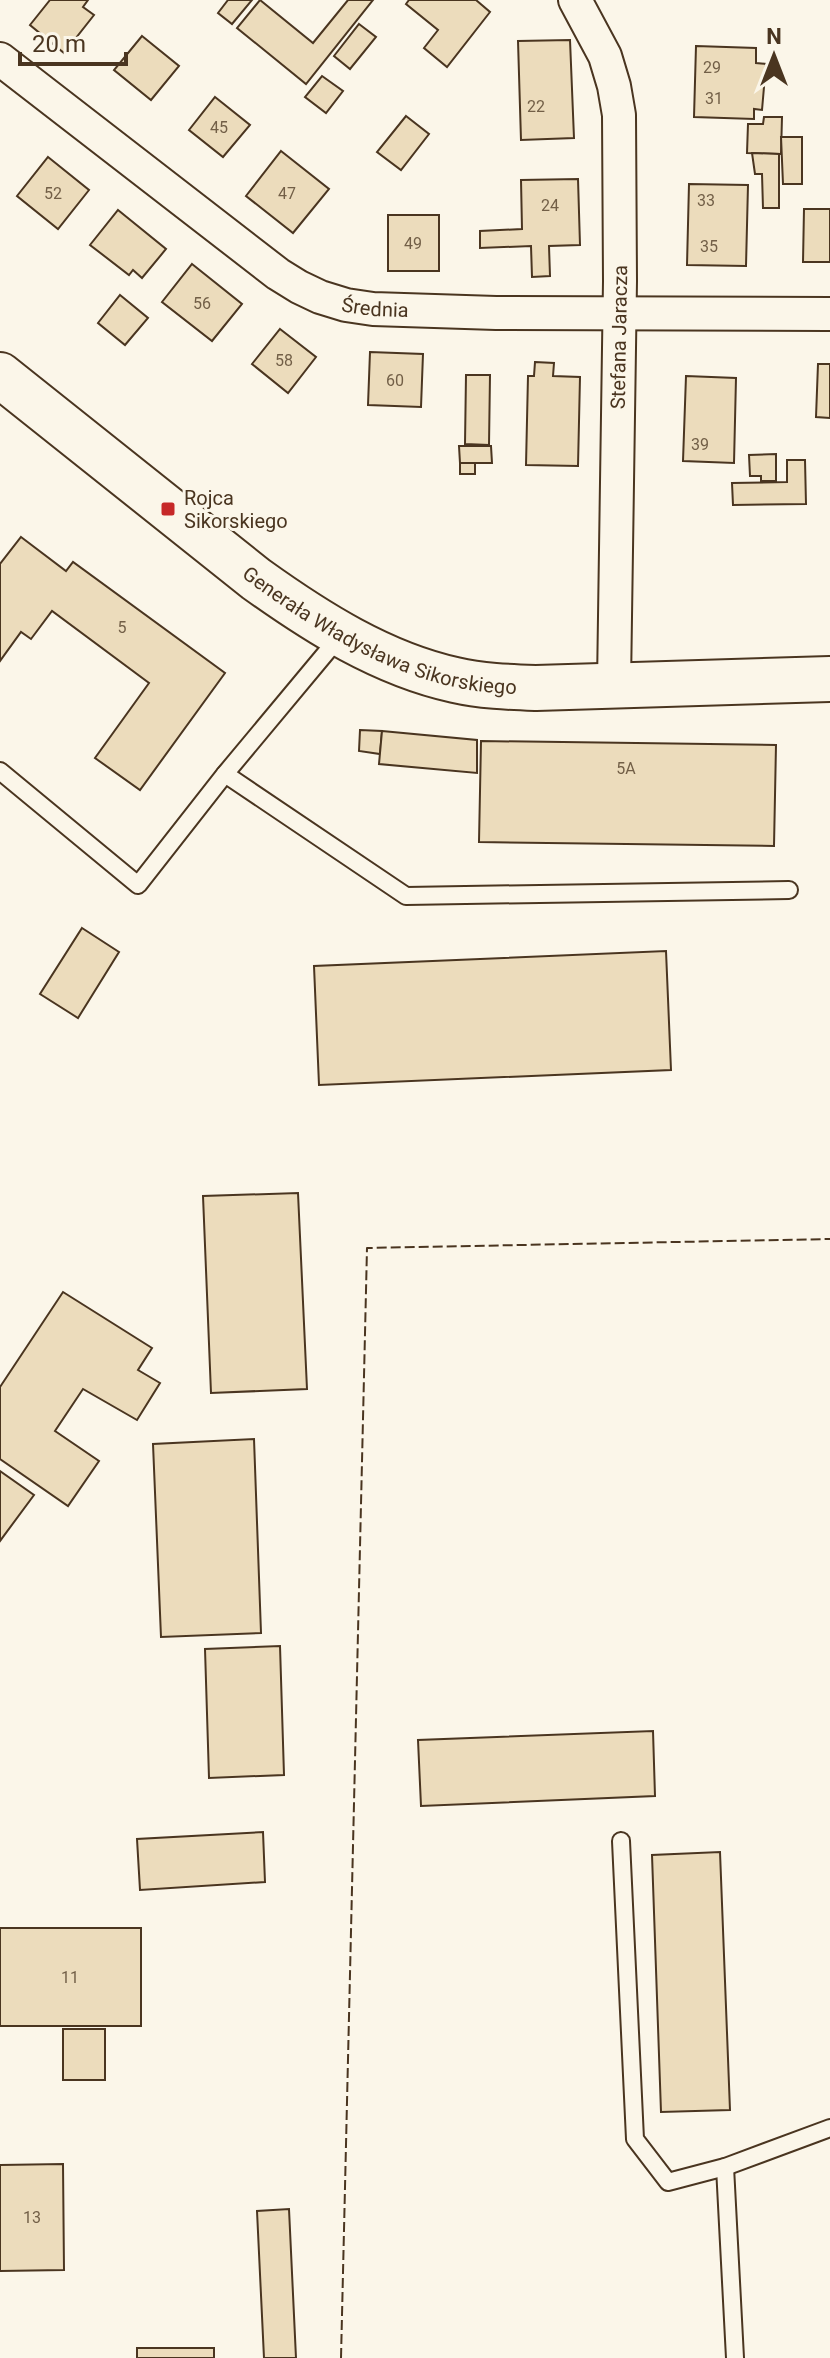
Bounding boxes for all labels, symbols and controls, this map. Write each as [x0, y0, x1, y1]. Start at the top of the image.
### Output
scale bar [20, 16, 126, 66]
north arrow [734, 16, 814, 96]
text: N [766, 24, 782, 49]
text: 20 m [32, 30, 86, 58]
house number: 29 [703, 58, 721, 77]
house number: 31 [705, 89, 723, 108]
house number: 22 [527, 97, 545, 116]
house number: 45 [210, 118, 228, 137]
house number: 52 [44, 184, 62, 203]
house number: 47 [278, 184, 296, 203]
house number: 33 [697, 191, 715, 210]
house number: 24 [541, 196, 559, 215]
house number: 49 [404, 234, 422, 253]
house number: 35 [700, 237, 718, 256]
street label: Stefana Jaracza [606, 265, 632, 409]
street label: Średnia [340, 293, 409, 322]
house number: 56 [193, 294, 211, 313]
house number: 58 [275, 351, 293, 370]
house number: 60 [386, 371, 404, 390]
house number: 39 [691, 435, 709, 454]
place label: Rojca Sikorskiego [184, 486, 288, 533]
marker: Rojca Sikorskiego [159, 500, 177, 518]
street label: Generała Władysława Sikorskiego [238, 561, 517, 699]
house number: 5 [118, 618, 127, 637]
house number: 5A [616, 759, 636, 778]
house number: 11 [61, 1968, 79, 1987]
house number: 13 [23, 2208, 41, 2227]

